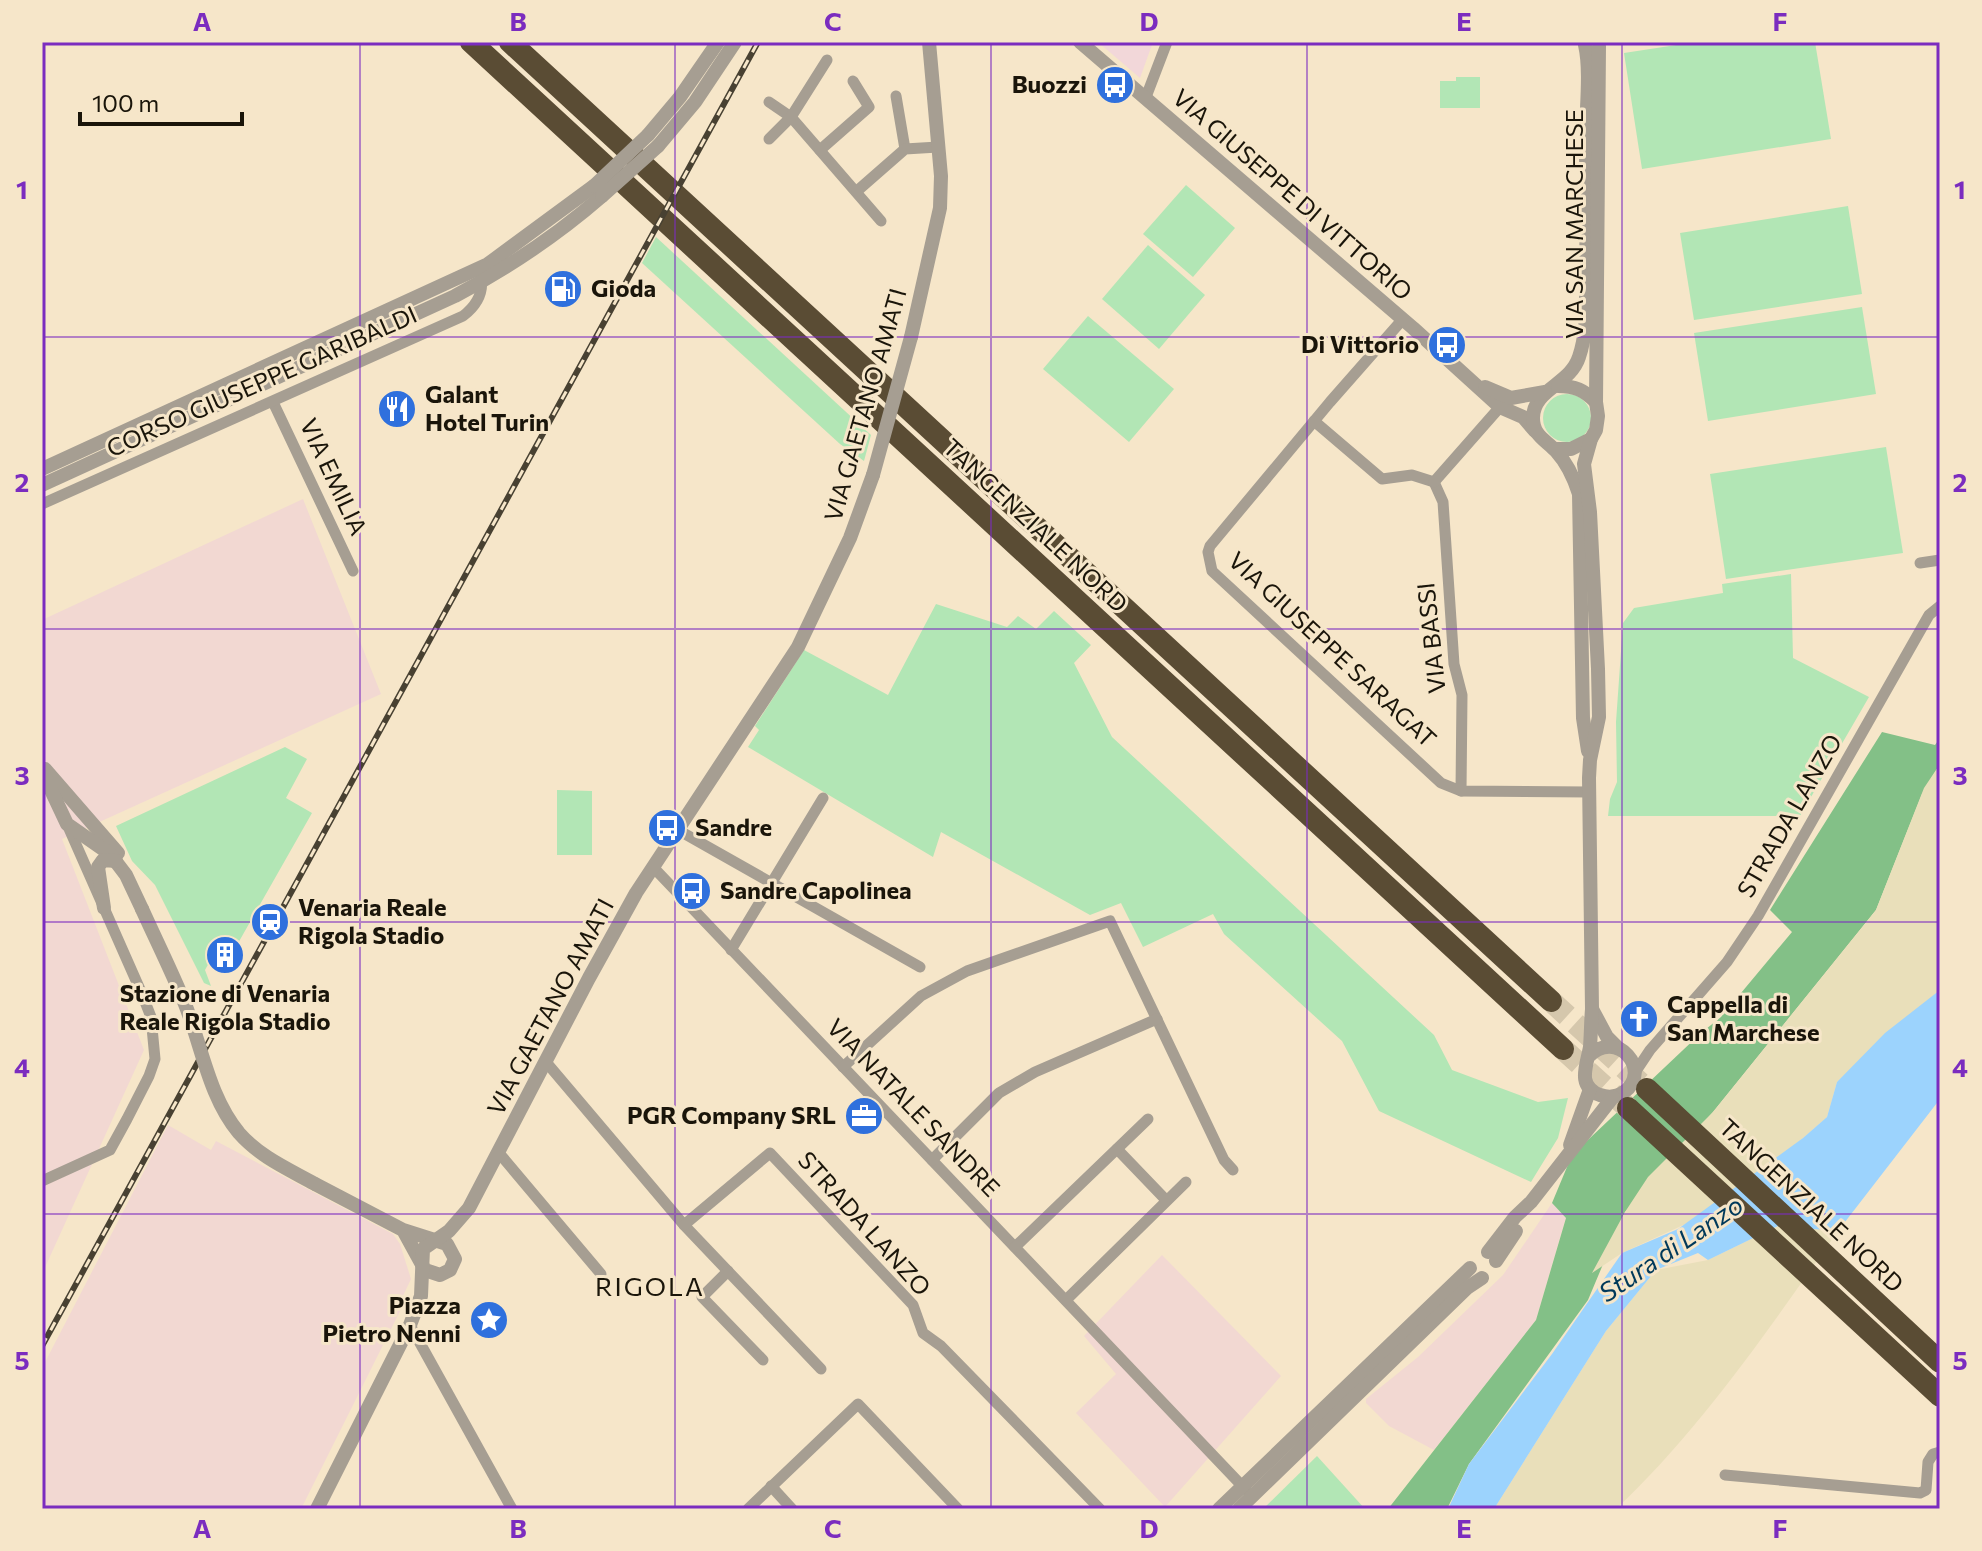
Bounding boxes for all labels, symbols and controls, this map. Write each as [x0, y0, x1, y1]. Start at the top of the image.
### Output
text: A [193, 5, 212, 36]
text: B [509, 5, 527, 36]
text: C [824, 5, 842, 36]
text: D [1139, 5, 1159, 36]
text: E [1456, 5, 1472, 36]
text: F [1772, 5, 1788, 36]
bus stop icon: Buozzi [1094, 64, 1136, 106]
place label: Buozzi [1012, 69, 1087, 98]
scale bar [80, 76, 242, 126]
street label: VIA GIUSEPPE DI VITTORIO [1167, 82, 1419, 306]
text: 100 m [92, 88, 159, 117]
street label: VIA SAN MARCHESE [1559, 109, 1588, 339]
text: 1 [16, 173, 28, 204]
text: 1 [1954, 173, 1966, 204]
fuel station icon: Gioda [542, 268, 584, 310]
place label: Gioda [591, 273, 656, 302]
street label: VIA GAETANO AMATI [817, 285, 912, 524]
street label: CORSO GIUSEPPE GARIBALDI [102, 299, 421, 462]
bus stop icon: Di Vittorio [1426, 324, 1468, 366]
place label: Di Vittorio [1301, 329, 1419, 358]
place label: Galant Hotel Turin [425, 379, 549, 436]
restaurant icon: Galant Hotel Turin [376, 388, 418, 430]
street label: VIA EMILIA [295, 413, 374, 539]
street label: TANGENZIALE NORD [938, 432, 1134, 618]
text: 2 [15, 466, 29, 497]
text: 2 [1953, 466, 1967, 497]
street label: VIA GIUSEPPE SARAGAT [1223, 545, 1443, 753]
street label: VIA BASSI [1410, 581, 1451, 695]
street label: STRADA LANZO [1730, 728, 1847, 902]
text: 3 [14, 759, 30, 790]
text: 3 [1952, 759, 1968, 790]
bus stop icon: Sandre [646, 807, 688, 849]
place label: Sandre [695, 812, 772, 841]
bus stop icon: Sandre Capolinea [671, 870, 713, 912]
place label: Sandre Capolinea [720, 875, 912, 904]
place label: Venaria Reale Rigola Stadio [298, 892, 447, 949]
street label: VIA GAETANO AMATI [480, 893, 619, 1119]
station icon: Venaria Reale Rigola Stadio [249, 901, 291, 943]
building icon: Stazione di Venaria Reale Rigola Stadio [204, 934, 246, 976]
place label: Stazione di Venaria Reale Rigola Stadio [119, 978, 331, 1035]
place label: Cappella di San Marchese [1667, 989, 1820, 1046]
church icon: Cappella di San Marchese [1618, 998, 1660, 1040]
street label: VIA NATALE SANDRE [822, 1012, 1007, 1202]
text: 4 [14, 1051, 30, 1082]
text: 4 [1952, 1051, 1968, 1082]
office icon: PGR Company SRL [843, 1095, 885, 1137]
place label: PGR Company SRL [627, 1100, 836, 1129]
street label: TANGENZIALE NORD [1714, 1112, 1910, 1298]
street label: STRADA LANZO [793, 1145, 937, 1301]
water label: Stura di Lanzo [1592, 1188, 1748, 1307]
district label: RIGOLA [595, 1270, 705, 1301]
place label: Piazza Pietro Nenni [322, 1290, 461, 1347]
place icon: Piazza Pietro Nenni [468, 1299, 510, 1341]
text: 5 [14, 1344, 30, 1375]
text: 5 [1952, 1344, 1968, 1375]
text: A [193, 1512, 212, 1543]
text: B [509, 1512, 527, 1543]
text: C [824, 1512, 842, 1543]
text: D [1139, 1512, 1159, 1543]
text: E [1456, 1512, 1472, 1543]
text: F [1772, 1512, 1788, 1543]

